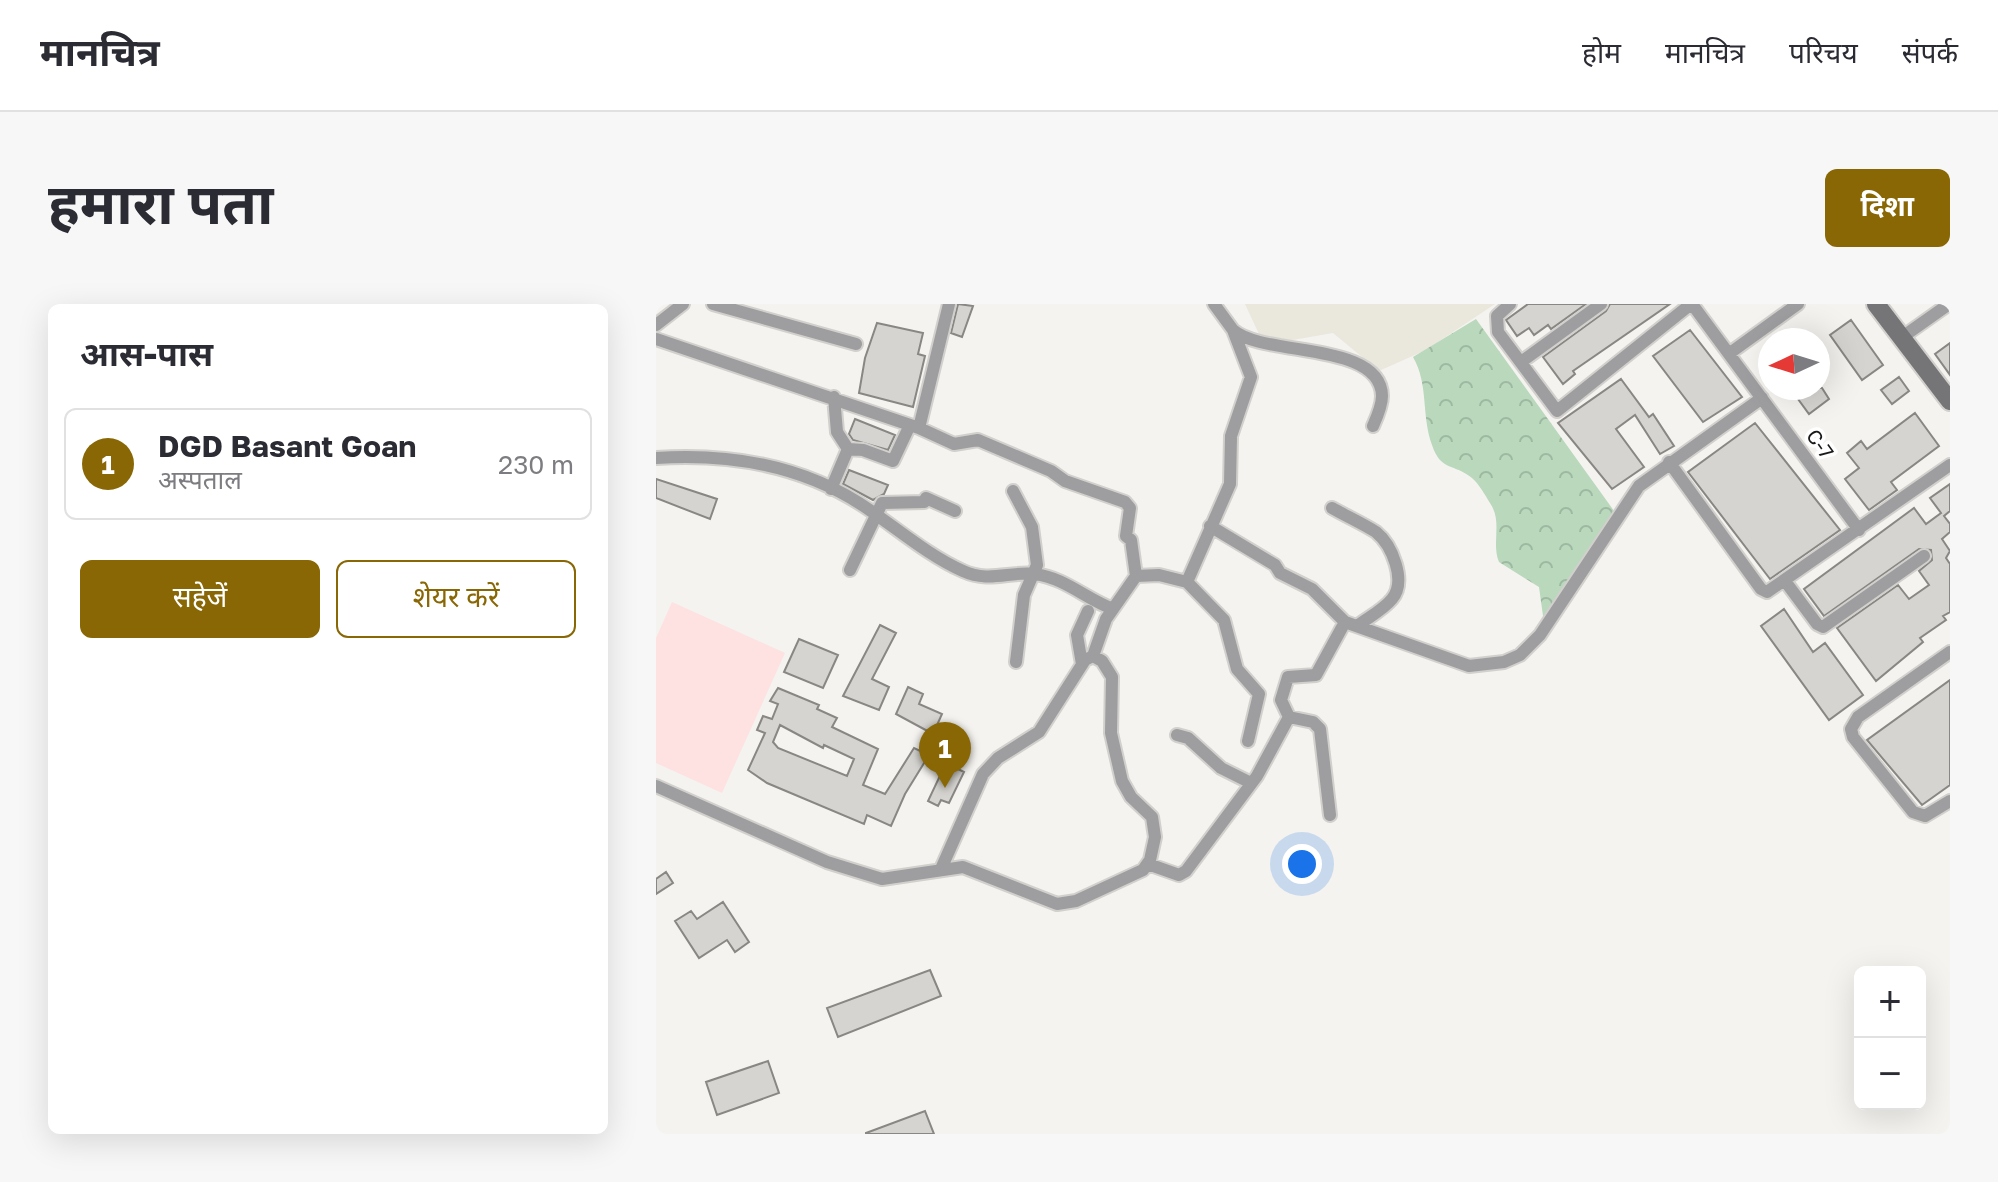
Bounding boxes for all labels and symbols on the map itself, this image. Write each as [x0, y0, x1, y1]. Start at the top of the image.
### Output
north arrow [1758, 328, 1830, 400]
street label: C-7 [1802, 424, 1840, 463]
pin: 1 [919, 722, 971, 788]
your location [1282, 844, 1322, 884]

